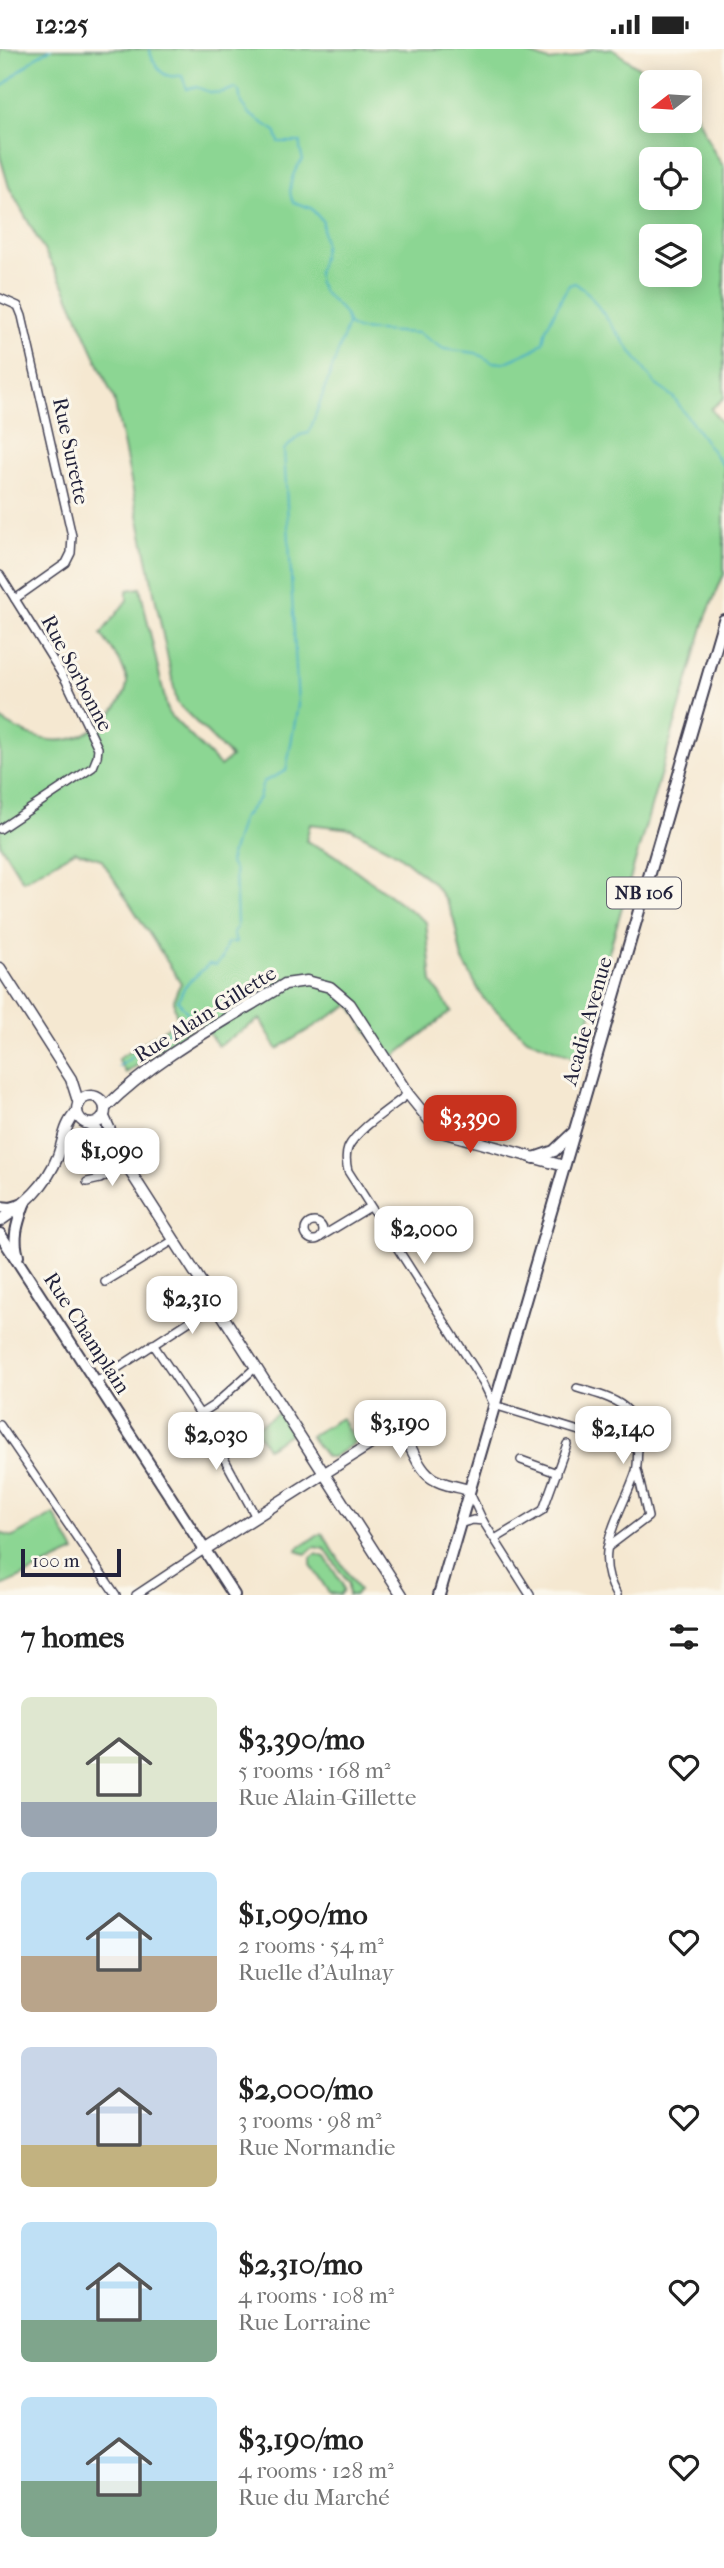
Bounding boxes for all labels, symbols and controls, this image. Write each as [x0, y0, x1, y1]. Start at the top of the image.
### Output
text: 12:25 [35, 9, 89, 40]
north arrow [639, 70, 702, 133]
map controls [639, 70, 702, 287]
button: locate [639, 147, 702, 210]
button: layers [639, 224, 702, 287]
street label: Rue Surette [48, 395, 94, 507]
street label: Rue Sorbonne [36, 611, 118, 735]
road number: NB 106 [607, 877, 681, 909]
street label: Acadie Avenue [557, 954, 617, 1089]
street label: Rue Alain-Gillette [130, 961, 280, 1067]
pin: $3,390 [413, 1095, 527, 1155]
text: $3,390 [440, 1104, 500, 1131]
pin: $1,090 [55, 1129, 169, 1188]
text: $1,090 [80, 1137, 144, 1164]
pin: $2,000 [367, 1207, 481, 1266]
text: $2,000 [390, 1215, 458, 1242]
street label: Rue Champlain [39, 1268, 135, 1398]
pin: $2,310 [135, 1277, 249, 1336]
text: $2,310 [162, 1285, 222, 1312]
pin: $3,190 [343, 1401, 457, 1460]
pin: $2,140 [566, 1407, 680, 1466]
text: $3,190 [370, 1409, 430, 1436]
pin: $2,030 [159, 1413, 273, 1472]
text: $2,140 [591, 1415, 655, 1442]
text: $2,030 [184, 1421, 248, 1448]
scale bar [21, 1546, 121, 1578]
text: 100 m [32, 1550, 80, 1572]
icon: filters [665, 1618, 703, 1656]
text: 7 homes [21, 1620, 124, 1655]
text: $3,390/mo [238, 1722, 365, 1757]
icon: home [77, 1725, 161, 1809]
icon: heart [665, 1748, 703, 1786]
text: 5 rooms · 168 m² [238, 1757, 391, 1784]
text: Rue Alain-Gillette [238, 1784, 416, 1811]
text: $1,090/mo [238, 1897, 368, 1932]
icon: home [77, 1900, 161, 1984]
icon: heart [665, 1923, 703, 1961]
text: 2 rooms · 54 m² [238, 1932, 384, 1959]
text: Ruelle d'Aulnay [238, 1959, 394, 1986]
text: $2,000/mo [238, 2072, 373, 2107]
icon: home [77, 2075, 161, 2159]
icon: heart [665, 2098, 703, 2136]
text: 3 rooms · 98 m² [238, 2107, 382, 2134]
text: Rue Normandie [238, 2134, 395, 2161]
text: $2,310/mo [238, 2247, 363, 2282]
icon: home [77, 2250, 161, 2334]
icon: heart [665, 2273, 703, 2311]
text: 4 rooms · 108 m² [238, 2282, 394, 2309]
text: Rue Lorraine [238, 2309, 371, 2336]
text: $3,190/mo [238, 2422, 363, 2457]
icon: home [77, 2425, 161, 2509]
icon: heart [665, 2448, 703, 2486]
text: 4 rooms · 128 m² [238, 2457, 394, 2484]
text: Rue du Marché [238, 2484, 390, 2511]

